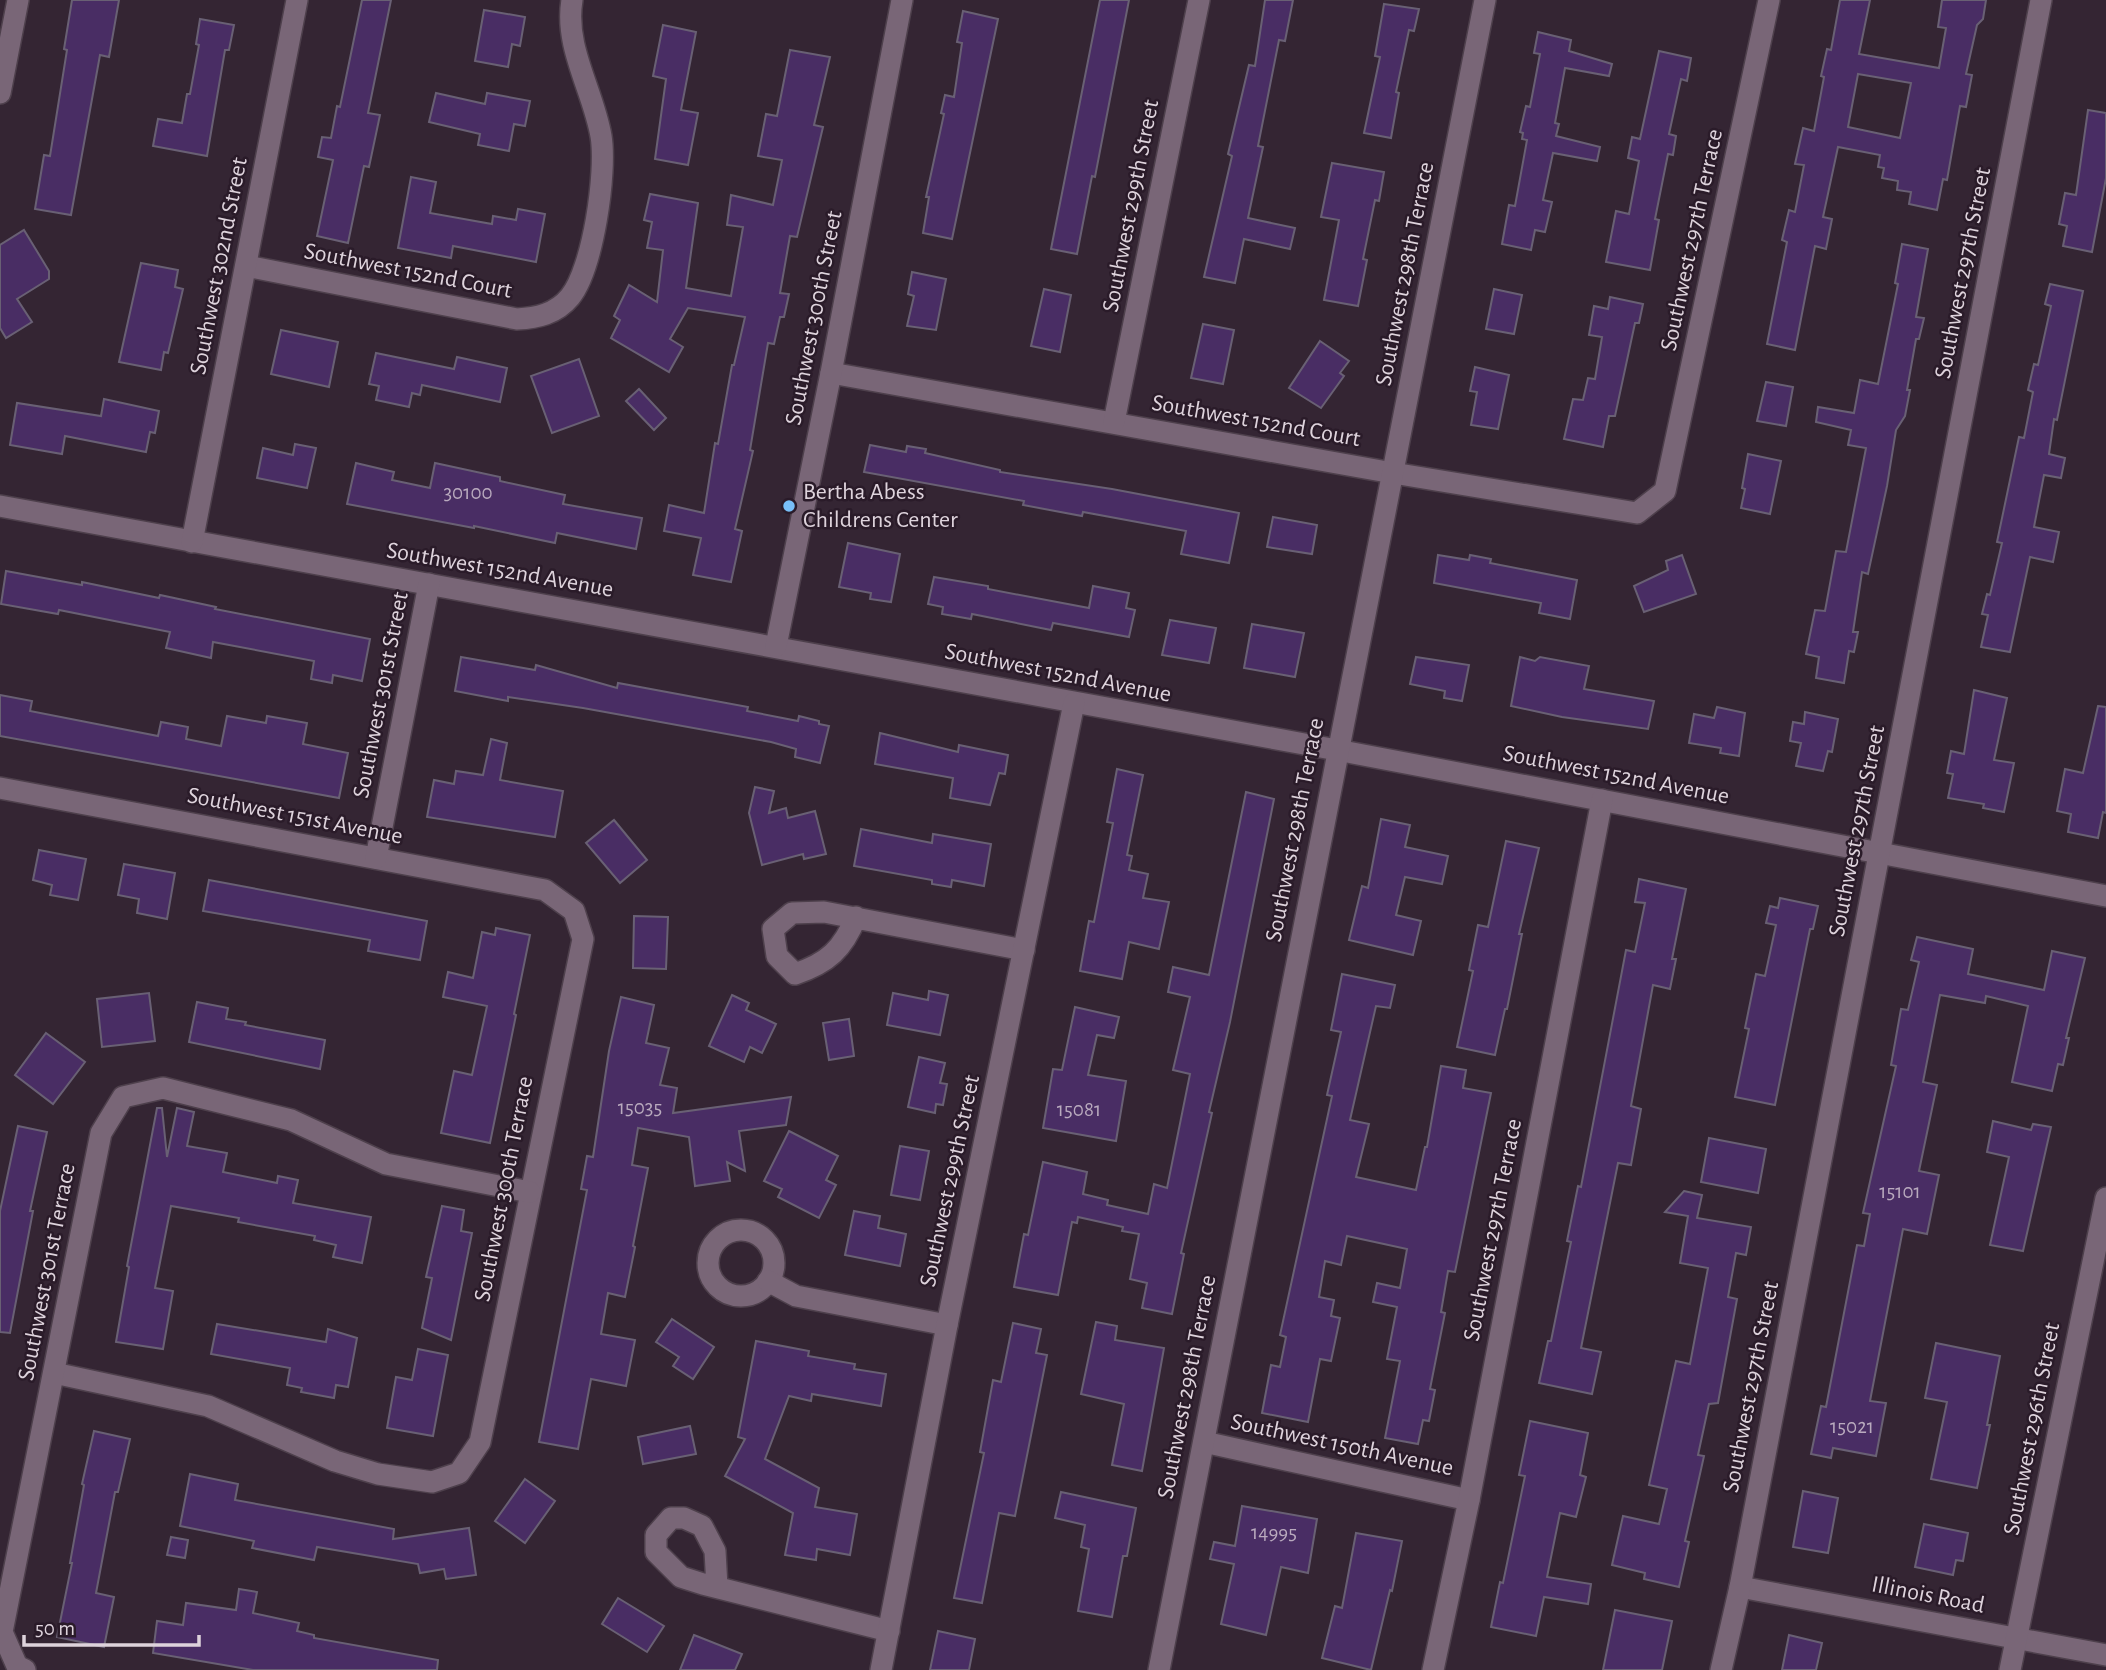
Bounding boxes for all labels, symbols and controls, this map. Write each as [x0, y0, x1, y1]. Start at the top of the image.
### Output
street label: Southwest 299th Street [1099, 97, 1163, 314]
street label: Southwest 297th Terrace [1657, 127, 1727, 353]
street label: Southwest 302nd Street [186, 155, 252, 377]
street label: Southwest 298th Terrace [1372, 160, 1438, 388]
street label: Southwest 297th Street [1931, 165, 1995, 381]
street label: Southwest 300th Street [781, 208, 847, 427]
street label: Southwest 152nd Court [302, 239, 514, 303]
street label: Southwest 152nd Court [1150, 391, 1362, 451]
place label: Bertha Abess Childrens Center [803, 480, 958, 532]
house number: 30100 [443, 482, 493, 503]
marker: Bertha Abess Childrens Center [781, 498, 797, 514]
street label: Southwest 152nd Avenue [385, 538, 615, 602]
street label: Southwest 301st Street [349, 589, 413, 800]
street label: Southwest 152nd Avenue [943, 639, 1173, 707]
street label: Southwest 298th Terrace [1262, 716, 1328, 944]
street label: Southwest 297th Street [1825, 723, 1889, 939]
street label: Southwest 152nd Avenue [1501, 741, 1731, 809]
street label: Southwest 151st Avenue [185, 783, 405, 849]
street label: Southwest 299th Street [916, 1073, 984, 1289]
street label: Southwest 300th Terrace [470, 1074, 538, 1304]
house number: 15035 [618, 1097, 662, 1118]
house number: 15081 [1057, 1099, 1101, 1120]
street label: Southwest 297th Terrace [1460, 1117, 1526, 1343]
street label: Southwest 301st Terrace [14, 1161, 80, 1383]
house number: 15101 [1879, 1181, 1921, 1202]
street label: Southwest 298th Terrace [1154, 1273, 1220, 1501]
street label: Southwest 297th Street [1719, 1279, 1783, 1495]
street label: Southwest 296th Street [2000, 1320, 2064, 1537]
street label: Southwest 150th Avenue [1229, 1410, 1455, 1480]
house number: 15021 [1830, 1416, 1874, 1437]
house number: 14995 [1251, 1522, 1297, 1543]
street label: Illinois Road [1869, 1572, 1987, 1618]
scale bar [24, 1604, 200, 1648]
text: 50 m [35, 1618, 75, 1639]

